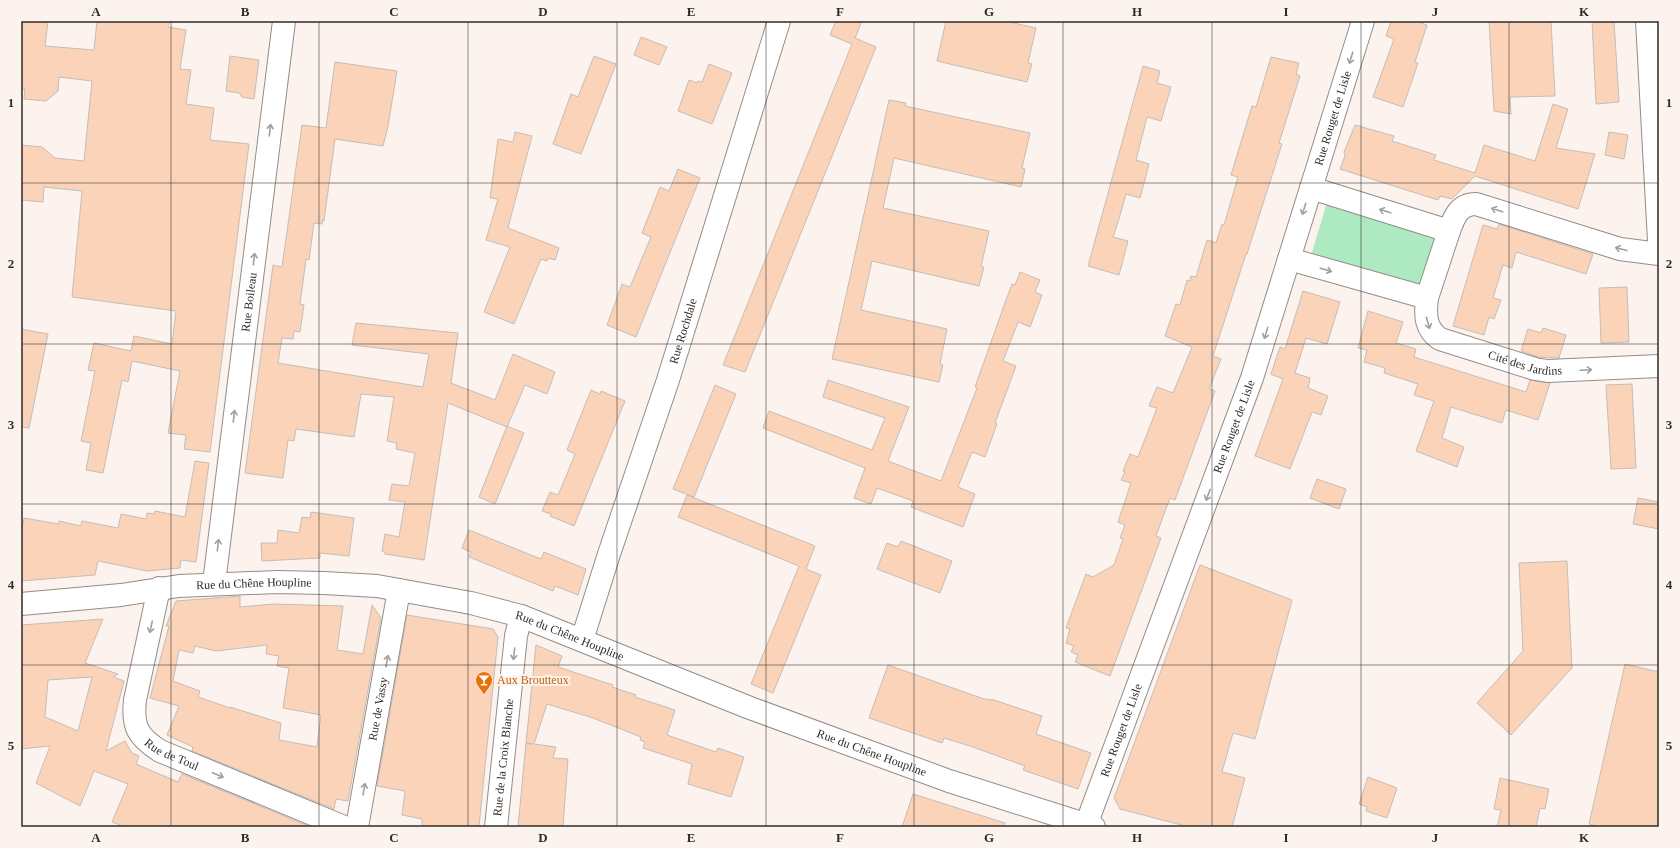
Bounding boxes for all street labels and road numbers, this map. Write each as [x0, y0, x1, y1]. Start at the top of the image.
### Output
street label: Rue Rouget de Lisle [1312, 69, 1354, 167]
street label: Rue Boileau [238, 272, 260, 333]
street label: Rue Rochdale [666, 297, 700, 366]
street label: Cité des Jardins [1486, 348, 1563, 378]
street label: Rue Rouget de Lisle [1210, 378, 1258, 475]
street label: Rue du Chêne Houpline [196, 575, 312, 592]
street label: Rue du Chêne Houpline [514, 608, 626, 664]
street label: Rue de Vassy [365, 676, 390, 742]
street label: Rue Rouget de Lisle [1097, 682, 1145, 779]
street label: Rue de la Croix Blanche [490, 698, 516, 817]
street label: Rue du Chêne Houpline [815, 726, 929, 779]
street label: Rue de Toul [142, 735, 201, 773]

